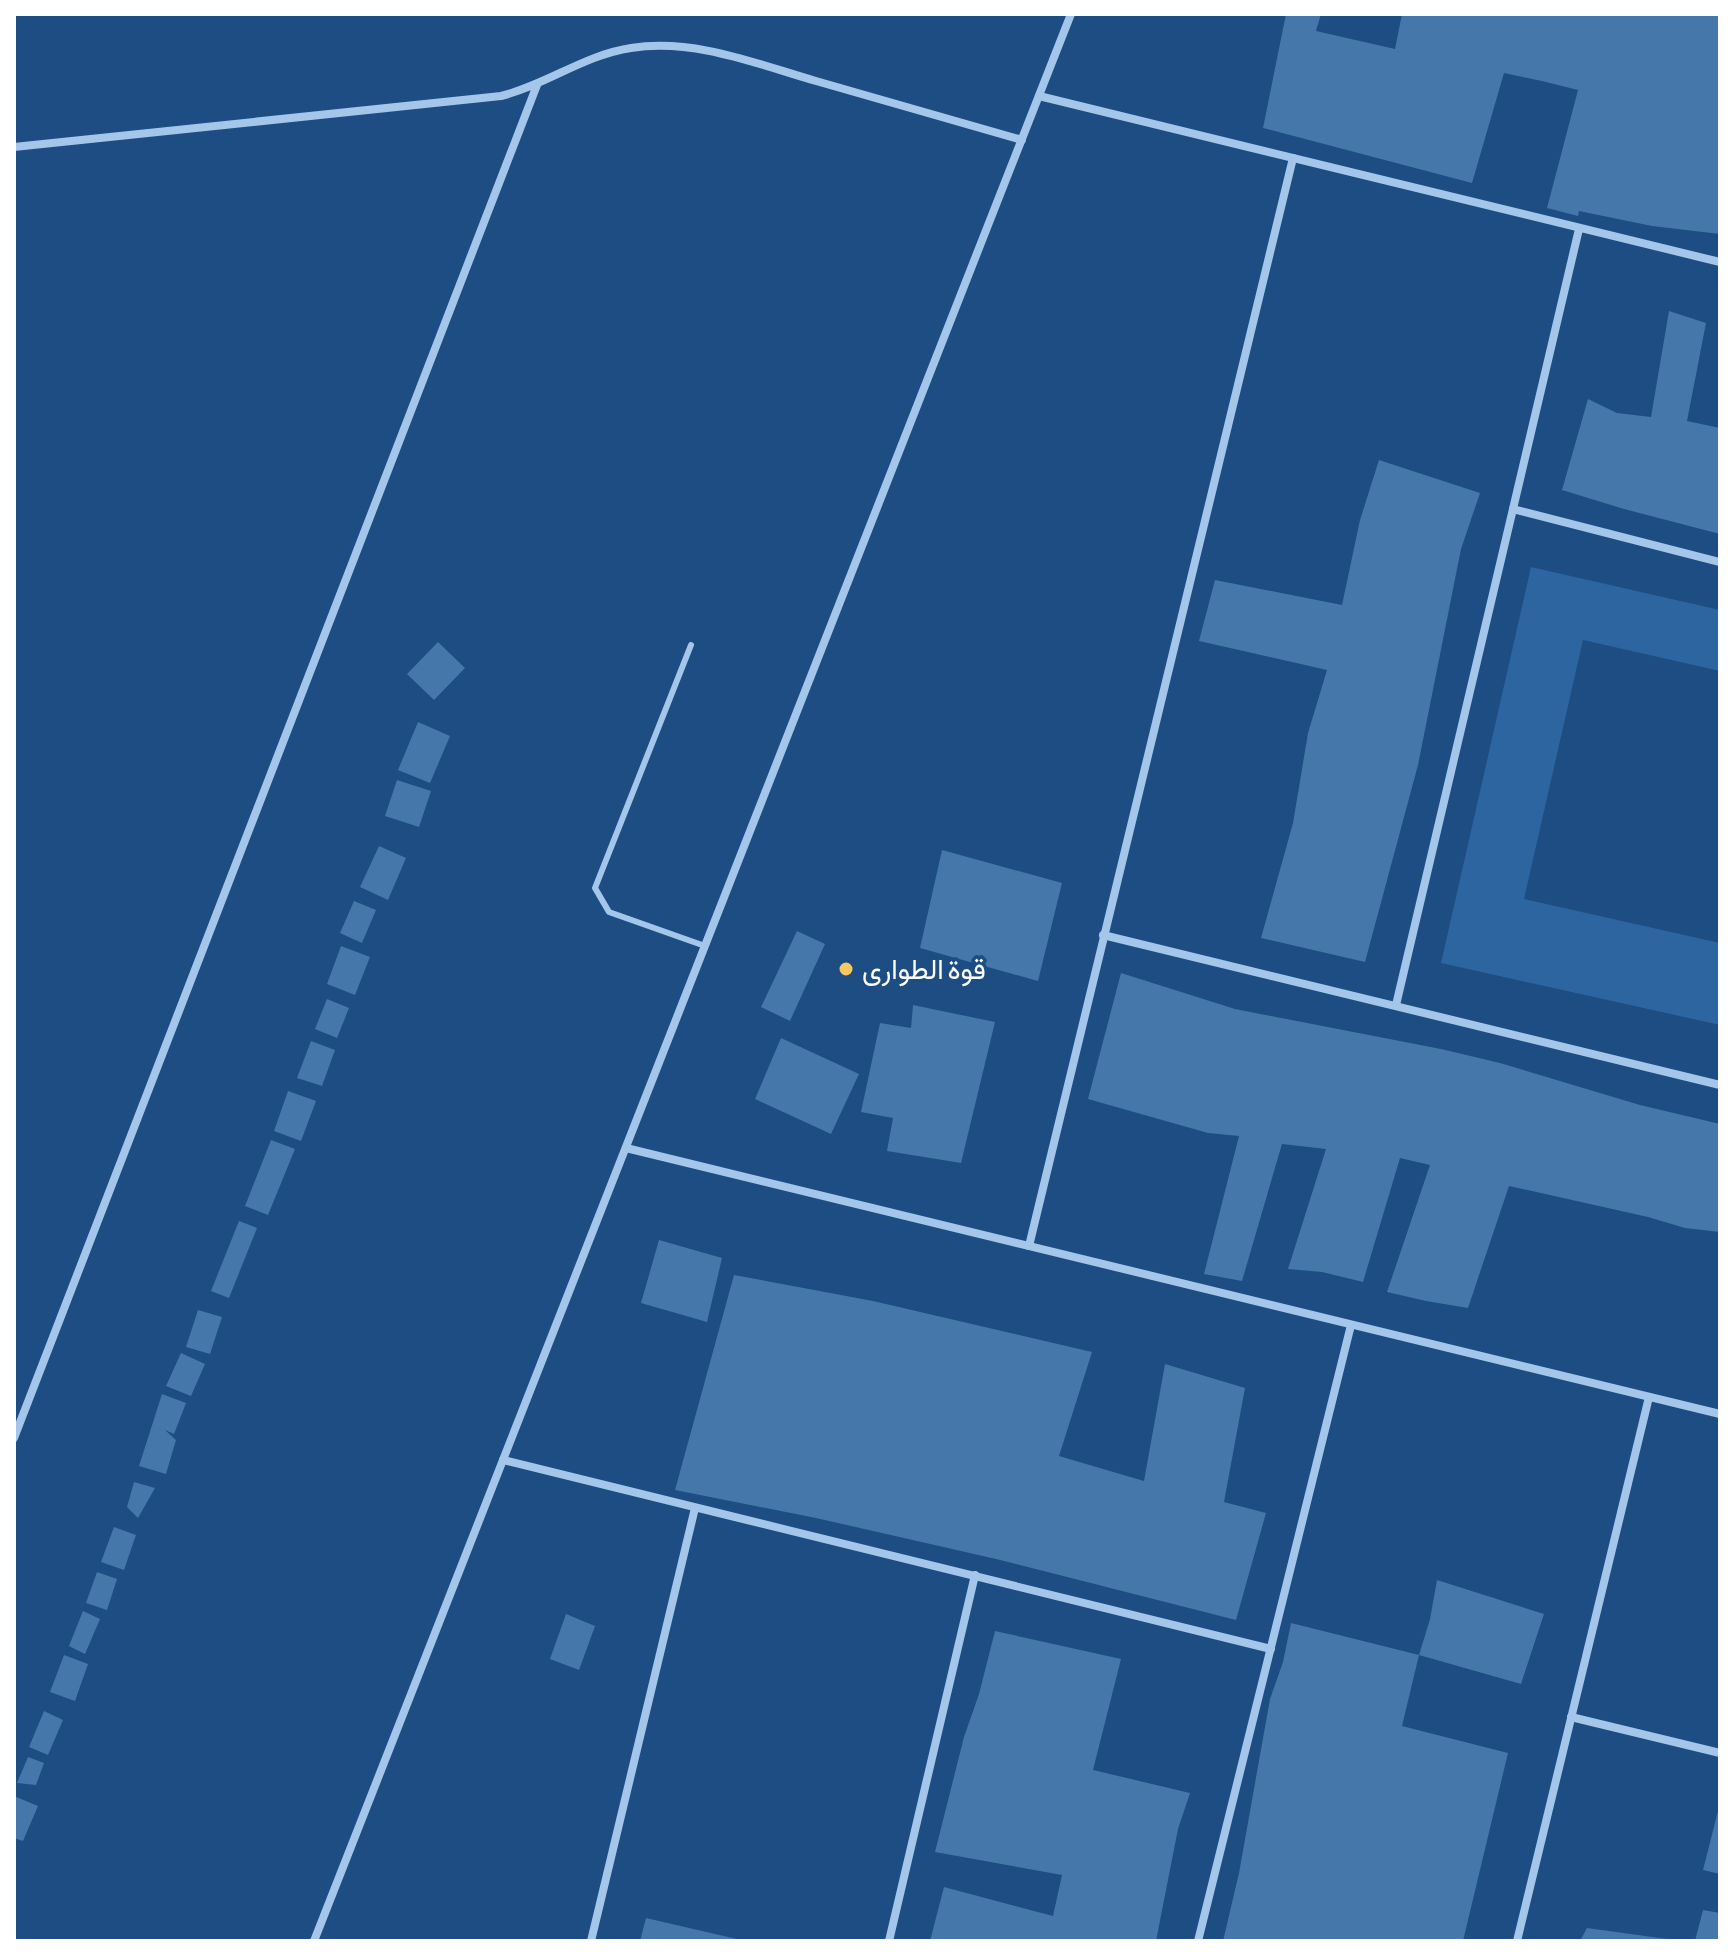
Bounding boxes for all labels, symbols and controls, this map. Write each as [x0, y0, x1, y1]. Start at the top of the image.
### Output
place label: قوة الطواری [862, 953, 986, 987]
marker: قوة الطواری [837, 960, 855, 978]

